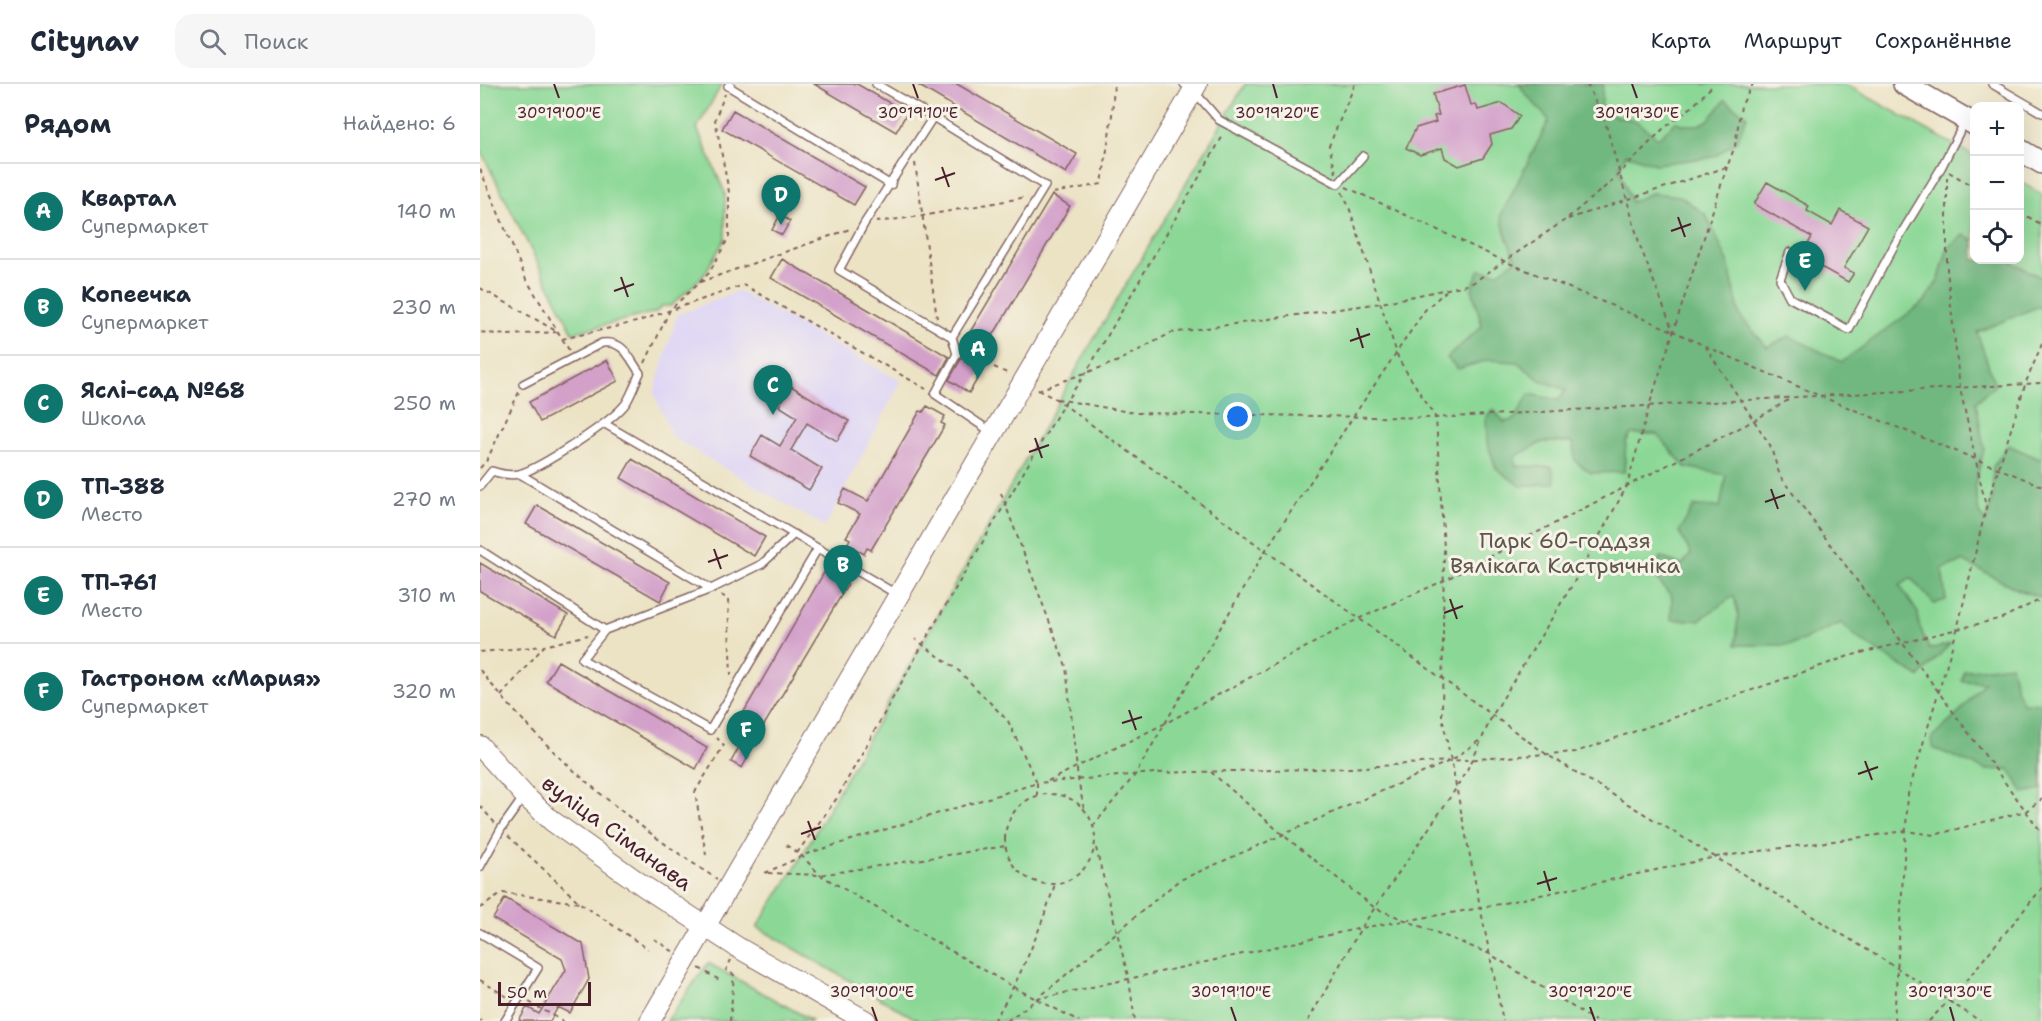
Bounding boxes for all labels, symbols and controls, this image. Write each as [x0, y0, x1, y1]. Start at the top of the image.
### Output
search box [175, 14, 595, 68]
text: Citynav [30, 22, 139, 60]
icon: search [196, 25, 229, 58]
text: Поиск [244, 27, 309, 56]
text: Карта [1651, 27, 1711, 55]
text: Маршрут [1744, 27, 1842, 55]
text: Сохранённые [1875, 27, 2012, 55]
map controls [1970, 102, 2024, 264]
button: + [1970, 102, 2024, 156]
text: 30°19'00"E [517, 103, 601, 123]
text: 30°19'10"E [878, 103, 958, 123]
text: 30°19'20"E [1235, 103, 1319, 123]
text: 30°19'30"E [1595, 103, 1679, 123]
text: Рядом [24, 106, 111, 141]
text: Найдено: 6 [343, 110, 456, 136]
button: − [1970, 156, 2024, 210]
pin: D [762, 176, 800, 225]
text: Квартал [81, 184, 176, 213]
text: A [36, 198, 51, 224]
text: 140 m [397, 198, 456, 224]
button: locate [1970, 210, 2024, 264]
text: Супермаркет [81, 213, 208, 239]
pin: E [1786, 242, 1824, 291]
text: Копеечка [81, 280, 191, 309]
text: B [37, 294, 50, 320]
text: 230 m [391, 294, 456, 320]
text: Супермаркет [81, 309, 208, 335]
pin: A [958, 330, 998, 379]
pin: C [754, 366, 792, 415]
text: Яслі-сад №68 [81, 376, 245, 405]
text: C [37, 390, 50, 416]
text: 250 m [392, 390, 456, 416]
your location [1223, 402, 1252, 431]
text: Школа [81, 405, 146, 431]
text: ТП-388 [81, 472, 165, 501]
text: D [36, 486, 51, 512]
text: 270 m [392, 486, 456, 512]
text: Место [81, 501, 143, 527]
park label: Парк 60-годдзя Вялікага Кастрычніка [1450, 526, 1680, 580]
pin: B [824, 546, 862, 595]
text: ТП-761 [81, 568, 157, 597]
text: E [37, 582, 50, 608]
text: 310 m [397, 582, 456, 608]
text: Место [81, 597, 143, 623]
text: Гастроном «Мария» [81, 664, 321, 693]
text: F [38, 678, 49, 704]
text: 320 m [392, 678, 456, 704]
text: Супермаркет [81, 693, 208, 719]
pin: F [726, 710, 766, 760]
street label: вуліца Сіманава [536, 769, 698, 898]
scale bar [498, 979, 591, 1006]
text: 50 m [507, 982, 547, 1003]
text: 30°19'00"E [830, 982, 914, 1002]
text: 30°19'10"E [1191, 982, 1271, 1002]
text: 30°19'20"E [1548, 982, 1632, 1002]
text: 30°19'30"E [1908, 982, 1992, 1002]

